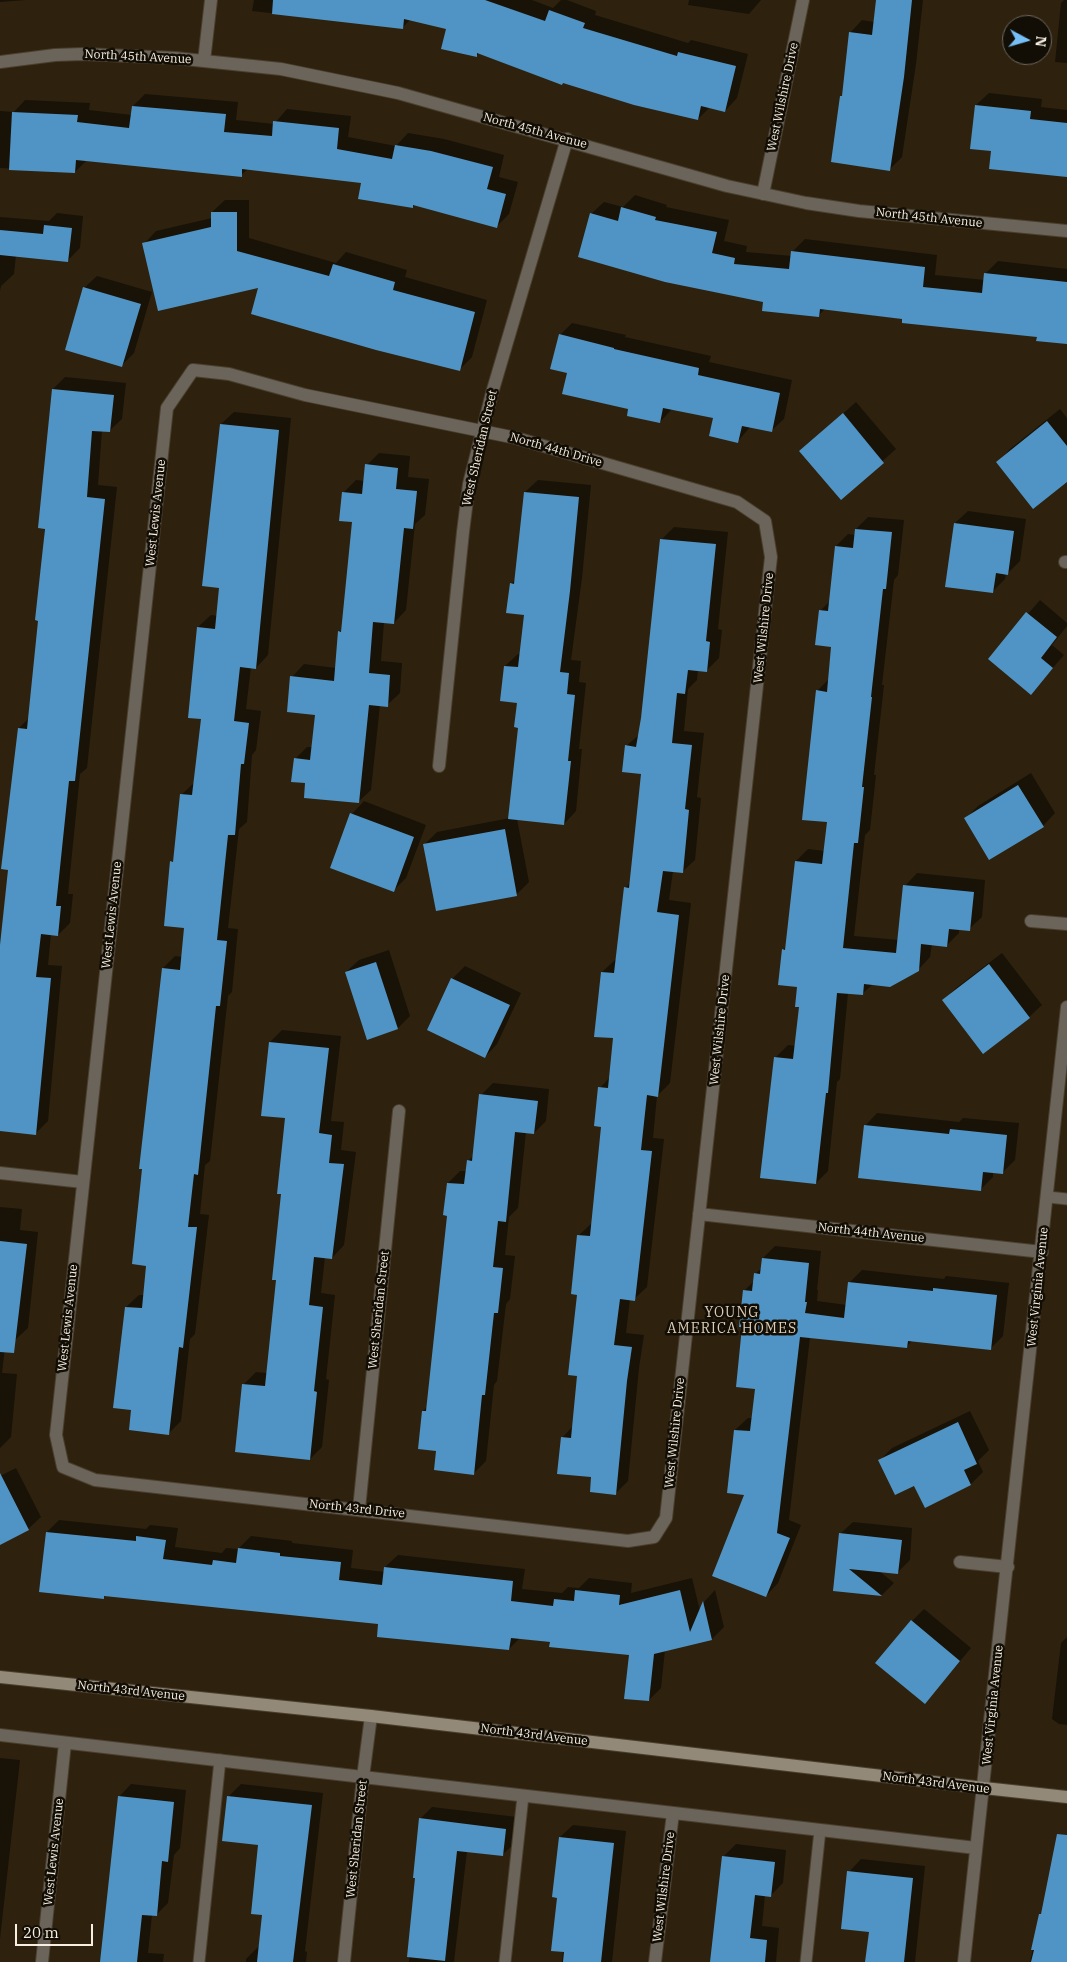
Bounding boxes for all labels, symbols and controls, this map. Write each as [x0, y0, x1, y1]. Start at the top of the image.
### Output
north arrow [1002, 15, 1052, 65]
text: N [1031, 35, 1050, 48]
street label: West Wilshire Drive [764, 41, 802, 153]
street label: North 45th Avenue [84, 47, 192, 67]
street label: North 45th Avenue [481, 110, 589, 152]
street label: North 45th Avenue [875, 205, 983, 231]
street label: West Sheridan Street [460, 389, 500, 507]
street label: North 44th Drive [508, 430, 604, 470]
street label: West Lewis Avenue [143, 459, 169, 567]
street label: West Wilshire Drive [751, 572, 777, 684]
street label: West Lewis Avenue [99, 861, 125, 969]
street label: West Wilshire Drive [707, 974, 733, 1086]
street label: North 44th Avenue [817, 1220, 925, 1246]
street label: West Virginia Avenue [1025, 1226, 1051, 1348]
street label: West Sheridan Street [366, 1250, 392, 1370]
street label: West Lewis Avenue [55, 1264, 81, 1372]
district label: YOUNG AMERICA HOMES [665, 1305, 799, 1338]
street label: West Wilshire Drive [662, 1377, 688, 1489]
street label: North 43rd Drive [308, 1497, 406, 1521]
street label: West Virginia Avenue [980, 1644, 1006, 1766]
street label: North 43rd Avenue [77, 1678, 185, 1704]
street label: North 43rd Avenue [480, 1721, 588, 1749]
street label: North 43rd Avenue [882, 1769, 990, 1797]
street label: West Sheridan Street [344, 1779, 370, 1899]
street label: West Lewis Avenue [41, 1798, 67, 1906]
street label: West Wilshire Drive [650, 1831, 678, 1943]
scale bar [18, 1914, 95, 1946]
text: 20 m [23, 1923, 59, 1942]

